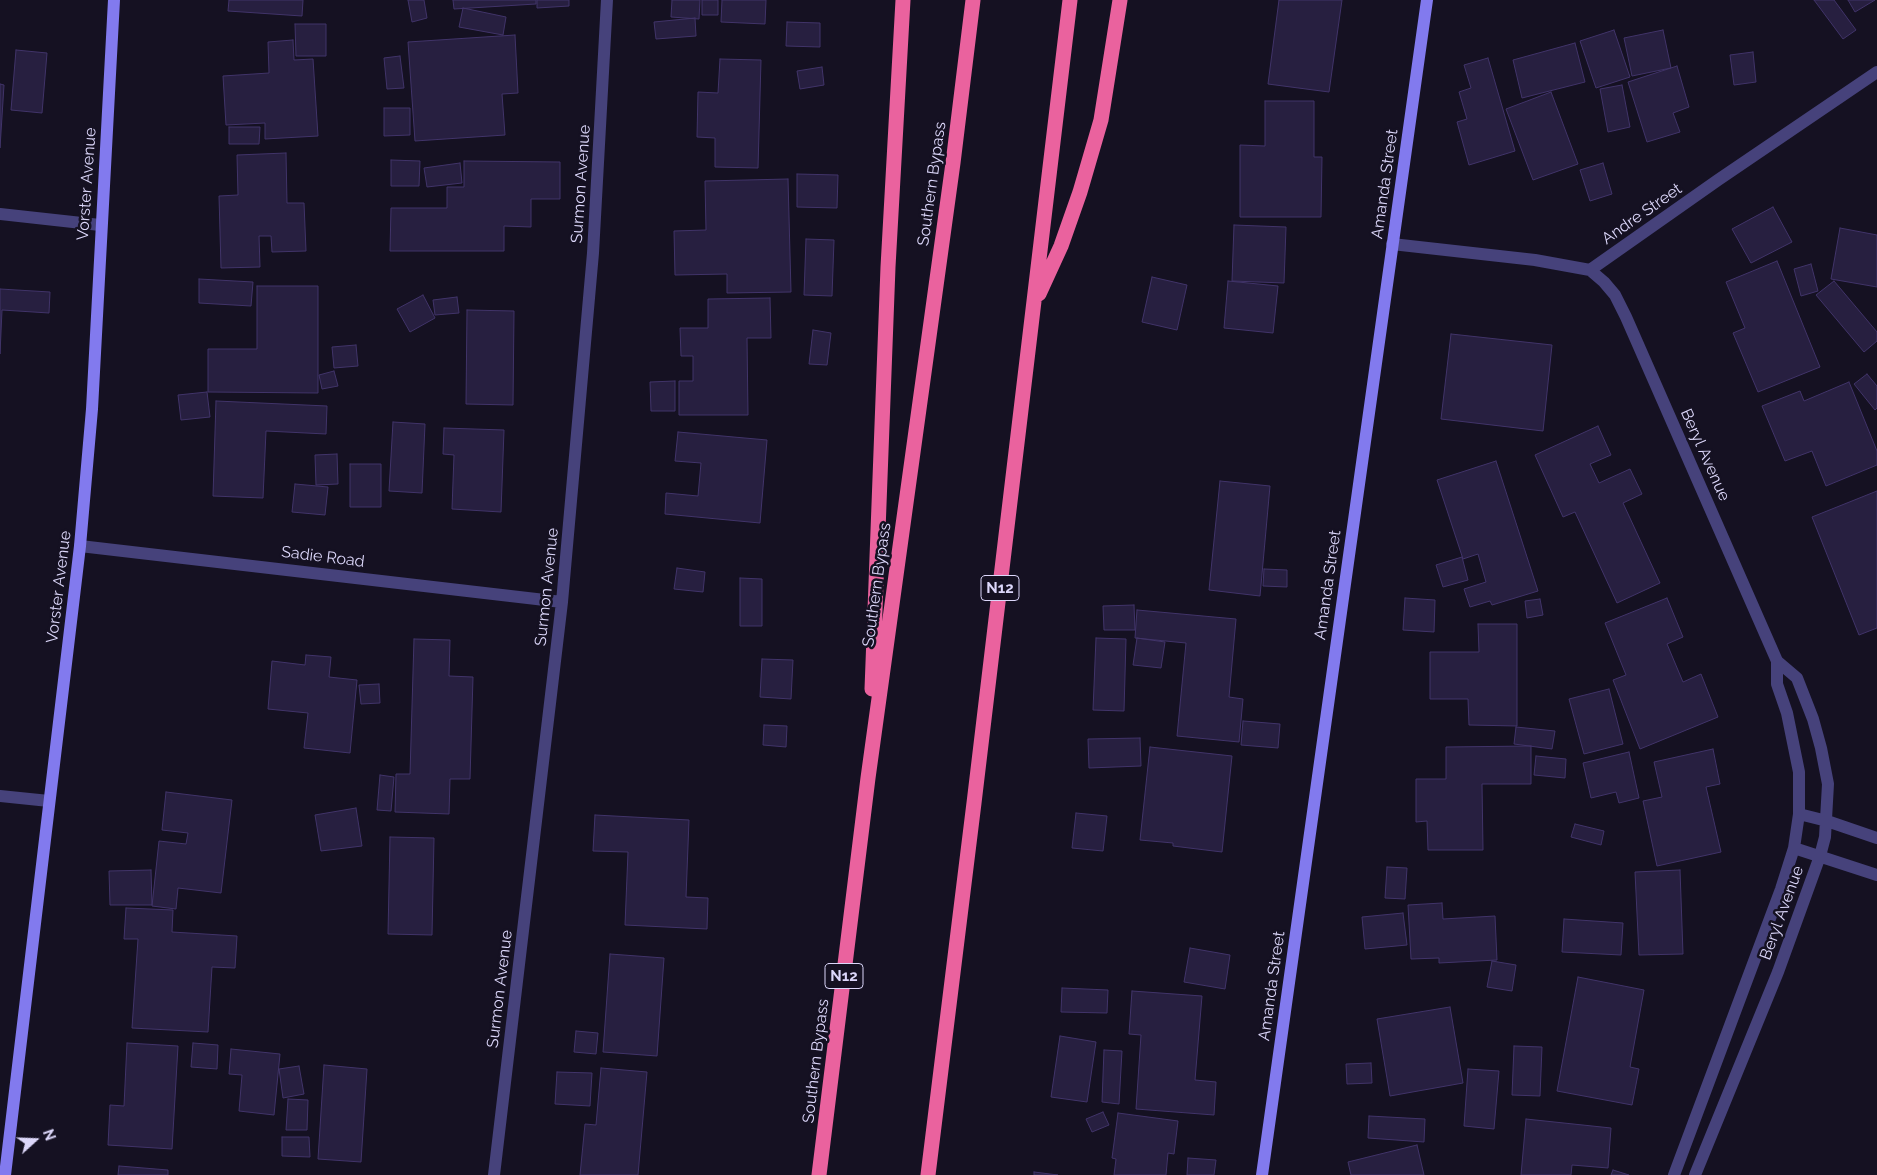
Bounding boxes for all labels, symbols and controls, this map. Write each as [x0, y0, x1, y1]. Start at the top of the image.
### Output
street label: Southern Bypass [914, 121, 950, 247]
street label: Surmon Avenue [567, 124, 595, 244]
street label: Vorster Avenue [73, 127, 101, 241]
street label: Amanda Street [1368, 128, 1402, 240]
street label: Andre Street [1598, 179, 1686, 249]
street label: Beryl Avenue [1676, 406, 1734, 504]
street label: Southern Bypass [859, 522, 895, 648]
street label: Surmon Avenue [531, 527, 563, 647]
street label: Amanda Street [1311, 529, 1345, 641]
street label: Vorster Avenue [43, 530, 75, 644]
street label: Sadie Road [280, 542, 366, 572]
road number: N12 [981, 576, 1019, 600]
street label: Beryl Avenue [1756, 863, 1808, 963]
street label: Surmon Avenue [483, 929, 517, 1049]
street label: Amanda Street [1255, 930, 1289, 1042]
road number: N12 [825, 964, 863, 988]
street label: Southern Bypass [799, 998, 833, 1124]
north arrow [10, 1115, 60, 1165]
text: N [40, 1127, 58, 1143]

